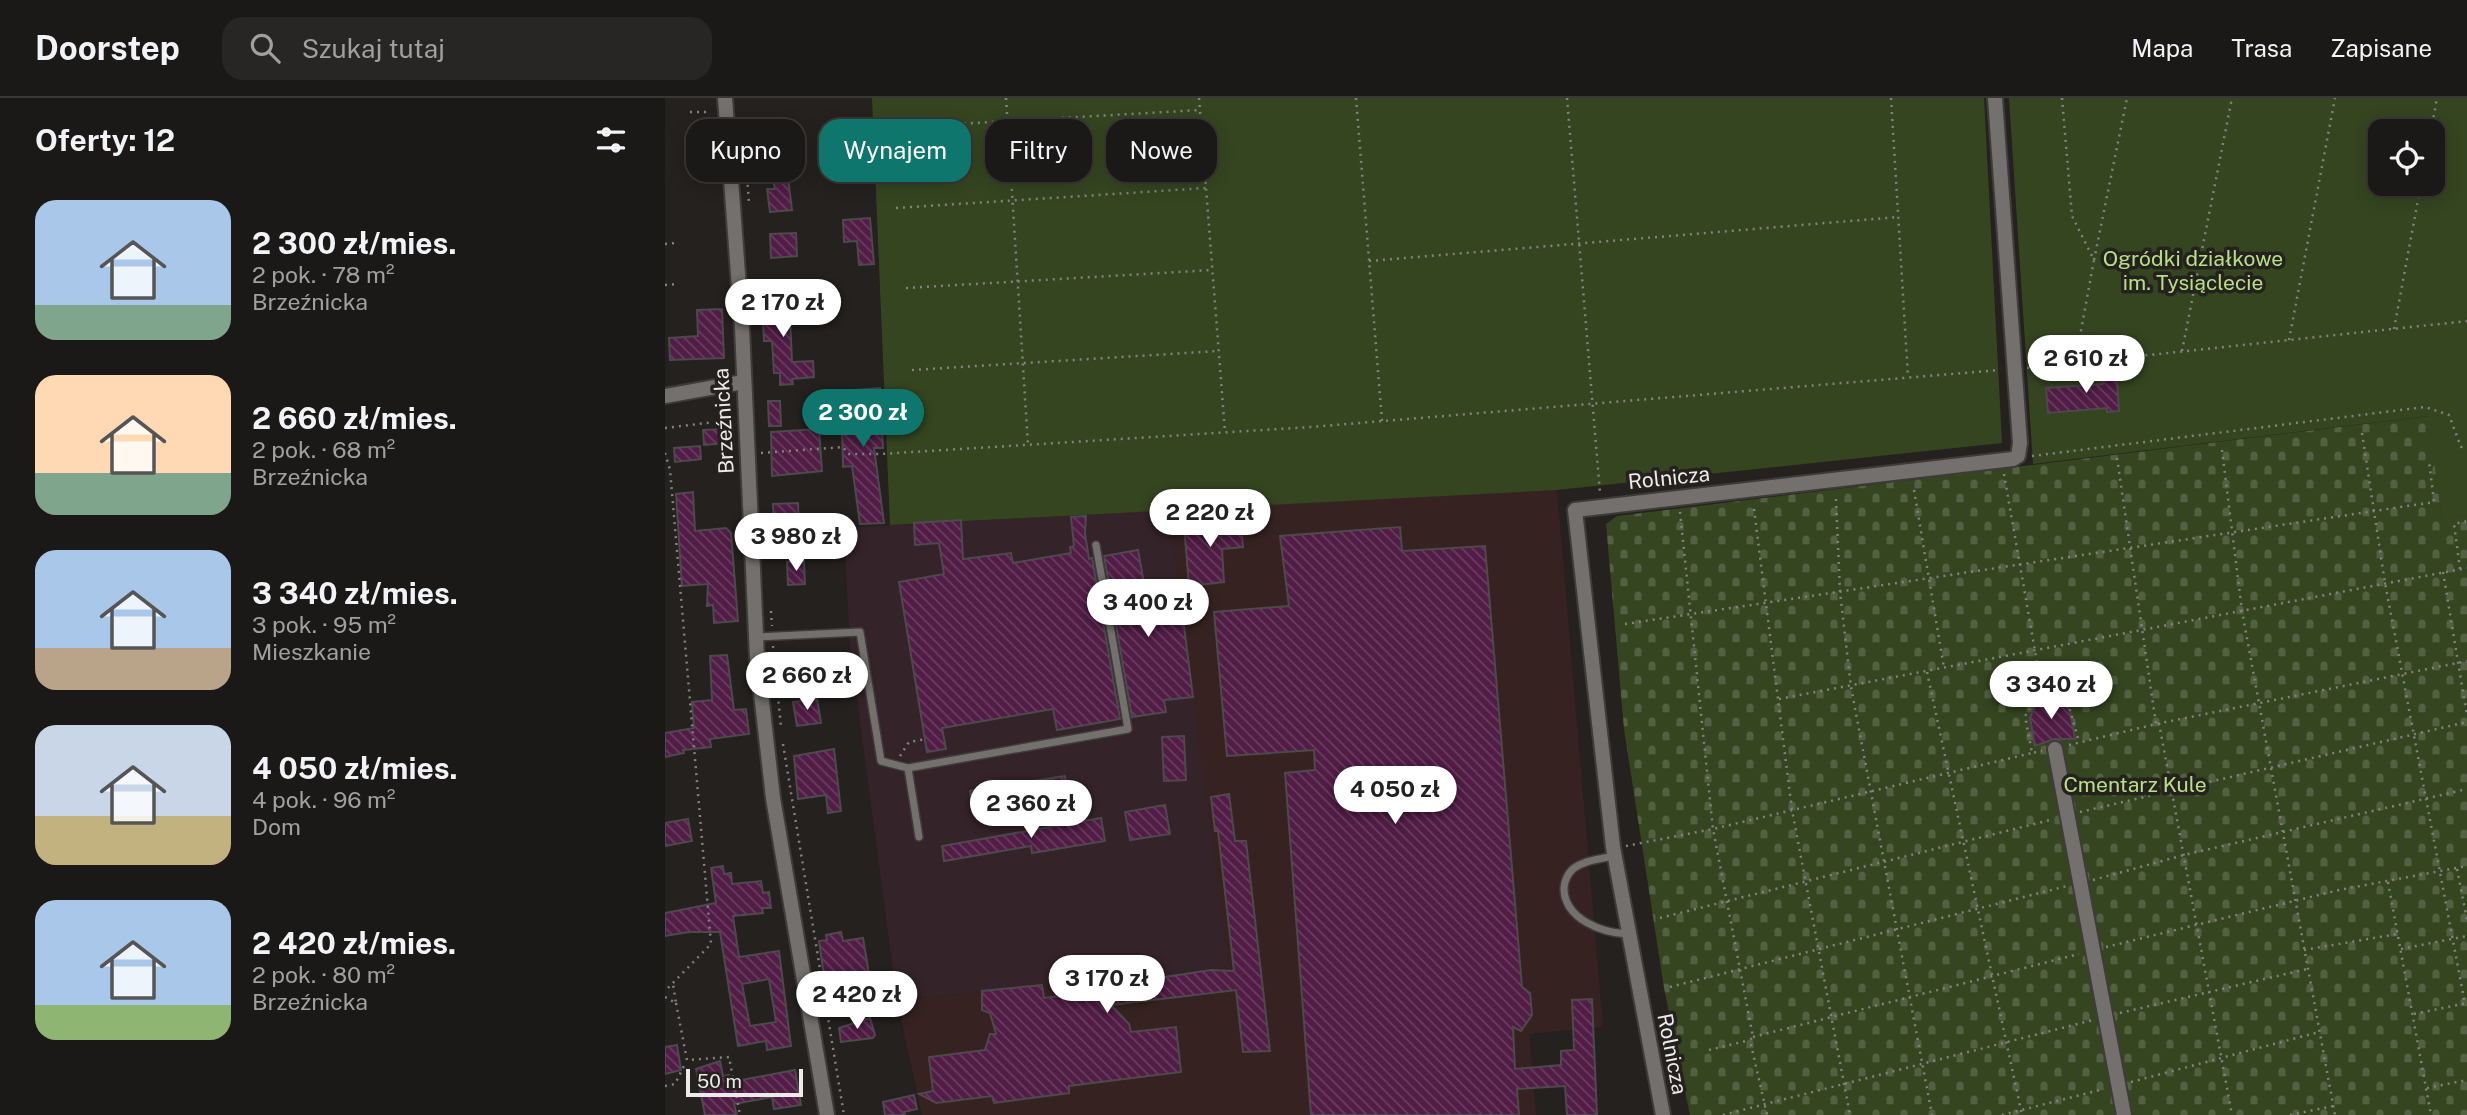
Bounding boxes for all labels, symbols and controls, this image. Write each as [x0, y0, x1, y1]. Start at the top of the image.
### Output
search box [222, 17, 712, 80]
text: Doorstep [35, 29, 180, 67]
icon: search [246, 29, 284, 67]
text: Szukaj tutaj [302, 33, 445, 64]
text: Mapa [2131, 34, 2193, 62]
text: Trasa [2231, 34, 2292, 62]
text: Zapisane [2330, 34, 2432, 62]
chip: Kupno [686, 119, 805, 182]
chip: Wynajem [819, 119, 971, 182]
chip: Filtry [985, 119, 1092, 182]
chip: Nowe [1106, 119, 1217, 182]
map controls [2368, 119, 2445, 196]
button: locate [2368, 119, 2445, 196]
icon: filters [592, 121, 630, 159]
text: Oferty: 12 [35, 122, 175, 158]
text: 2 300 zł/mies. [252, 225, 457, 261]
icon: home [91, 228, 175, 312]
park label: Ogródki działkowe im. Tysiąclecie [2103, 246, 2283, 295]
text: 2 pok. · 78 m² [252, 261, 394, 288]
pin: 2 170 zł [711, 280, 855, 339]
text: Brzeźnicka [252, 288, 368, 315]
text: 2 170 zł [741, 288, 825, 315]
pin: 2 610 zł [2014, 336, 2158, 395]
text: 2 610 zł [2044, 344, 2128, 371]
street label: Brzeźnicka [708, 367, 739, 475]
pin: 2 300 zł [791, 390, 935, 449]
text: 2 300 zł [818, 398, 908, 425]
text: 2 660 zł/mies. [252, 400, 457, 436]
icon: home [91, 403, 175, 487]
text: 2 pok. · 68 m² [252, 436, 395, 463]
street label: Rolnicza [1627, 461, 1711, 494]
text: Brzeźnicka [252, 463, 368, 490]
pin: 2 220 zł [1138, 490, 1282, 549]
text: 2 220 zł [1166, 498, 1254, 525]
pin: 3 980 zł [724, 514, 868, 573]
text: 3 980 zł [751, 522, 841, 549]
text: 3 340 zł/mies. [252, 575, 458, 611]
icon: home [91, 578, 175, 662]
pin: 3 400 zł [1076, 580, 1220, 639]
text: 3 400 zł [1103, 588, 1193, 615]
text: 3 pok. · 95 m² [252, 611, 396, 638]
text: Mieszkanie [252, 638, 371, 665]
pin: 2 660 zł [735, 652, 879, 712]
text: 2 660 zł [762, 661, 852, 688]
pin: 3 340 zł [1979, 662, 2123, 721]
text: 3 340 zł [2006, 670, 2096, 697]
text: 4 050 zł/mies. [252, 750, 458, 786]
icon: home [91, 753, 175, 837]
pin: 4 050 zł [1323, 766, 1467, 826]
park label: Cmentarz Kule [2063, 772, 2207, 797]
text: 4 050 zł [1350, 775, 1440, 802]
pin: 2 360 zł [959, 780, 1103, 840]
text: 4 pok. · 96 m² [252, 786, 395, 813]
text: 2 360 zł [986, 789, 1076, 816]
text: Dom [252, 813, 301, 840]
text: 2 420 zł/mies. [252, 925, 456, 961]
icon: home [91, 928, 175, 1012]
pin: 3 170 zł [1035, 956, 1179, 1015]
text: 2 pok. · 80 m² [252, 961, 395, 988]
text: 3 170 zł [1065, 964, 1149, 991]
pin: 2 420 zł [785, 972, 929, 1031]
text: 2 420 zł [812, 980, 902, 1007]
text: Brzeźnicka [252, 988, 368, 1015]
street label: Rolnicza [1652, 1011, 1693, 1097]
scale bar [686, 1066, 803, 1098]
text: 50 m [697, 1070, 742, 1092]

